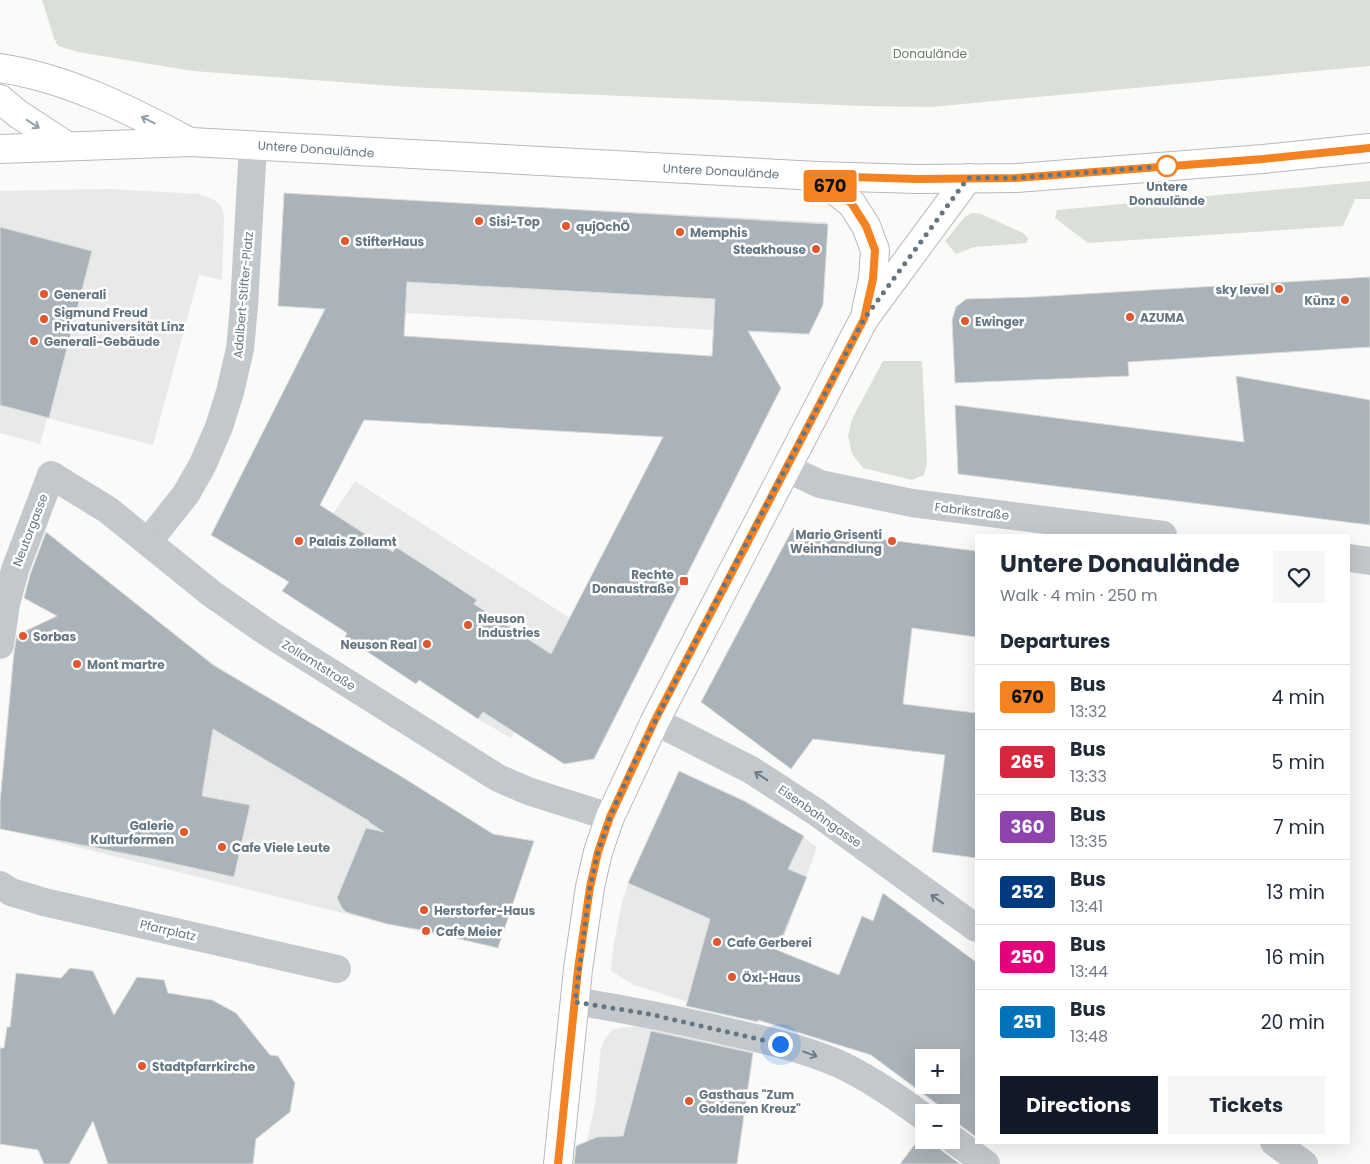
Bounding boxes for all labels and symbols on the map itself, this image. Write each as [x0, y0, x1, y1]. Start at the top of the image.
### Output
park label: Donaulände [893, 45, 967, 62]
one-way arrow [141, 115, 156, 124]
one-way arrow [25, 119, 39, 129]
street label: Untere Donaulände [257, 136, 375, 162]
marker: Untere Donaulände [1156, 155, 1178, 177]
street label: Untere Donaulände [662, 159, 780, 183]
line badge: 670 [801, 170, 859, 202]
place label: Untere Donaulände [1129, 178, 1206, 209]
place label: Sisi-Top [489, 213, 540, 230]
marker: Sisi-Top [473, 215, 485, 227]
place label: qujOchÖ [576, 218, 631, 235]
marker: qujOchÖ [560, 220, 572, 232]
place label: Memphis [690, 224, 748, 241]
marker: Memphis [674, 226, 686, 238]
street label: Adalbert-Stifter-Platz [229, 231, 257, 359]
place label: StifterHaus [355, 233, 425, 250]
marker: StifterHaus [339, 235, 351, 247]
place label: Steakhouse [733, 241, 807, 258]
marker: Steakhouse [810, 243, 822, 255]
place label: sky level [1215, 281, 1269, 298]
marker: sky level [1273, 283, 1285, 295]
place label: Generali [54, 286, 106, 303]
marker: Generali [38, 288, 50, 300]
place label: Künz [1305, 292, 1335, 309]
marker: Künz [1339, 294, 1351, 306]
place label: Sigmund Freud Privatuniversität Linz [54, 304, 184, 335]
place label: AZUMA [1140, 309, 1184, 326]
marker: AZUMA [1124, 311, 1136, 323]
marker: Sigmund Freud Privatuniversität Linz [38, 313, 50, 325]
place label: Ewinger [975, 313, 1024, 330]
marker: Ewinger [959, 315, 971, 327]
place label: Generali-Gebäude [44, 333, 160, 350]
marker: Generali-Gebäude [28, 335, 40, 347]
street label: Neutorgasse [8, 491, 52, 569]
street label: Fabrikstraße [934, 498, 1010, 524]
place label: Mario Grisenti Weinhandlung [790, 526, 882, 557]
place label: Palais Zollamt [309, 533, 397, 550]
marker: Palais Zollamt [293, 535, 305, 547]
marker: Mario Grisenti Weinhandlung [886, 535, 898, 547]
place label: Rechte Donaustraße [592, 566, 675, 597]
marker: Rechte Donaustraße [678, 575, 690, 587]
place label: Neuson Industries [478, 610, 541, 641]
marker: Neuson Industries [462, 619, 474, 631]
place label: Sorbas [33, 628, 76, 645]
marker: Sorbas [17, 630, 29, 642]
street label: Zollamtstraße [279, 636, 359, 694]
place label: Neuson Real [341, 636, 417, 653]
marker: Neuson Real [421, 638, 433, 650]
place label: Mont martre [87, 656, 165, 673]
marker: Mont martre [71, 658, 83, 670]
one-way arrow [754, 771, 768, 781]
street label: Eisenbahngasse [775, 781, 865, 851]
place label: Galerie Kulturformen [91, 817, 175, 848]
marker: Galerie Kulturformen [178, 826, 190, 838]
place label: Cafe Viele Leute [232, 839, 331, 856]
marker: Cafe Viele Leute [216, 841, 228, 853]
one-way arrow [930, 894, 944, 904]
place label: Herstorfer-Haus [434, 902, 535, 919]
marker: Herstorfer-Haus [418, 904, 430, 916]
street label: Pfarrplatz [138, 915, 198, 945]
place label: Cafe Meier [436, 923, 502, 940]
marker: Cafe Meier [420, 925, 432, 937]
place label: Cafe Gerberei [727, 934, 812, 951]
marker: Cafe Gerberei [711, 936, 723, 948]
place label: Öxl-Haus [742, 969, 801, 986]
marker: Öxl-Haus [726, 971, 738, 983]
your location [768, 1032, 793, 1057]
one-way arrow [802, 1050, 817, 1059]
place label: Stadtpfarrkirche [152, 1058, 256, 1075]
marker: Stadtpfarrkirche [136, 1060, 148, 1072]
place label: Gasthaus "Zum Goldenen Kreuz" [699, 1086, 801, 1117]
marker: Gasthaus "Zum Goldenen Kreuz" [683, 1095, 695, 1107]

